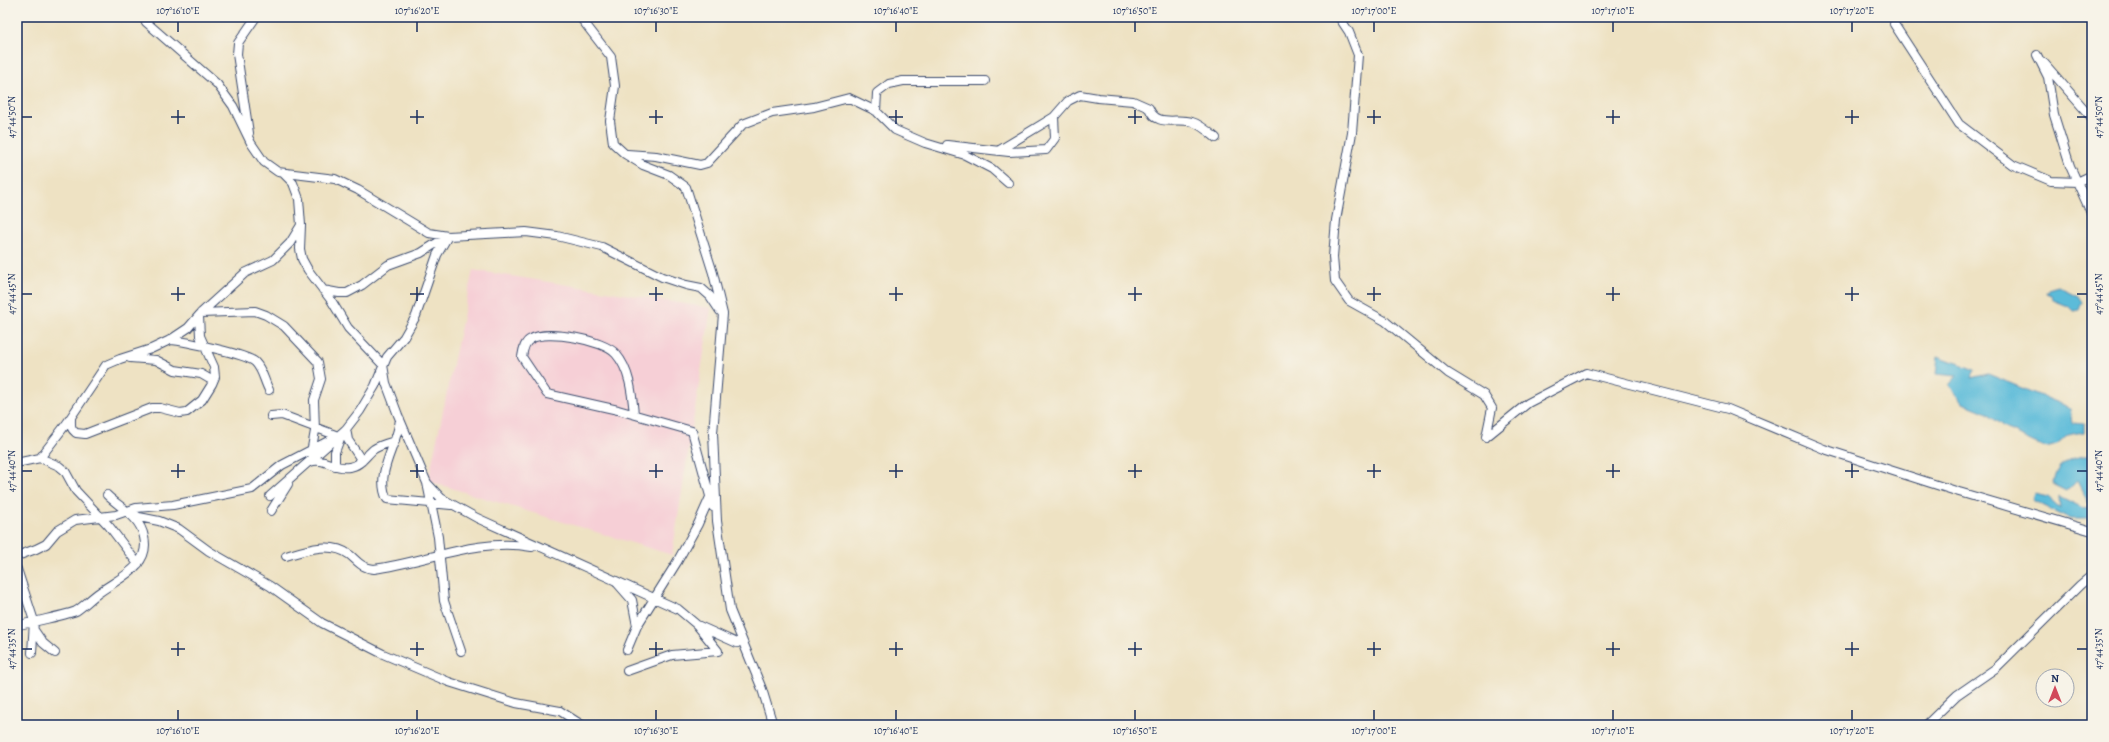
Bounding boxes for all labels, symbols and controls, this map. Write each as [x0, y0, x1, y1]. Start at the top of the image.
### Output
text: 107°16'10"E [156, 4, 200, 17]
text: 107°16'20"E [395, 4, 439, 17]
text: 107°16'30"E [634, 4, 678, 17]
text: 107°16'40"E [874, 4, 918, 17]
text: 107°16'50"E [1113, 4, 1157, 17]
text: 107°17'00"E [1352, 4, 1397, 17]
text: 107°17'10"E [1592, 4, 1635, 17]
text: 107°17'20"E [1830, 4, 1874, 17]
text: 47°44'50"N [5, 96, 18, 138]
text: 47°44'50"N [2092, 96, 2105, 138]
text: 47°44'45"N [5, 273, 18, 315]
text: 47°44'45"N [2092, 273, 2105, 315]
text: 47°44'40"N [5, 450, 18, 492]
text: 47°44'40"N [2092, 450, 2105, 492]
text: 47°44'35"N [5, 628, 18, 670]
text: 47°44'35"N [2092, 628, 2105, 670]
north arrow [2035, 668, 2075, 708]
text: N [2051, 671, 2059, 686]
text: 107°16'10"E [156, 724, 200, 737]
text: 107°16'20"E [395, 724, 439, 737]
text: 107°16'30"E [634, 724, 678, 737]
text: 107°16'40"E [874, 724, 918, 737]
text: 107°16'50"E [1113, 724, 1157, 737]
text: 107°17'00"E [1352, 724, 1397, 737]
text: 107°17'10"E [1592, 724, 1635, 737]
text: 107°17'20"E [1830, 724, 1874, 737]

